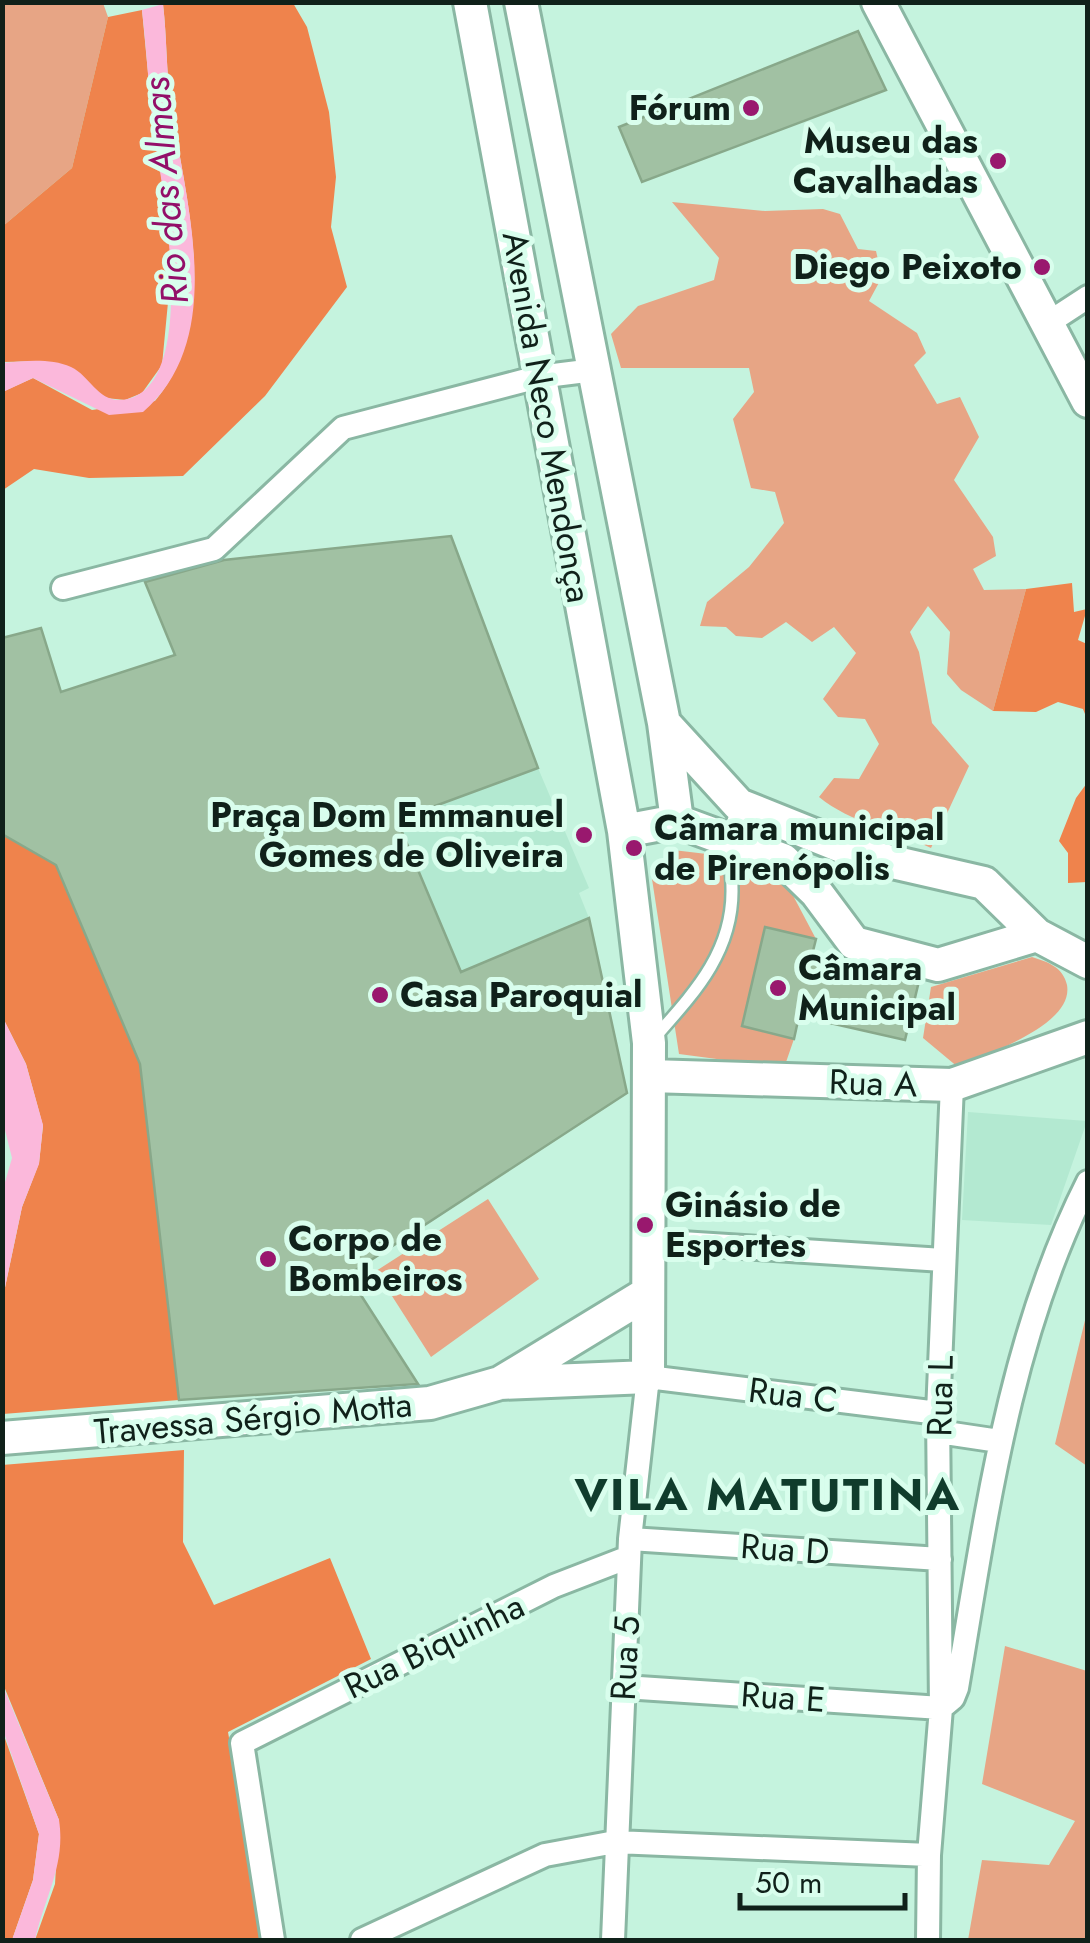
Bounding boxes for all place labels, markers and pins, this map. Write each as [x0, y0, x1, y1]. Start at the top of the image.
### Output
place label: Fórum [629, 83, 731, 133]
marker: Fórum [740, 97, 762, 119]
place label: Museu das Cavalhadas [793, 116, 978, 206]
marker: Museu das Cavalhadas [987, 150, 1009, 172]
place label: Diego Peixoto [793, 242, 1022, 292]
marker: Diego Peixoto [1031, 256, 1053, 278]
place label: Praça Dom Emmanuel Gomes de Oliveira [210, 790, 564, 880]
place label: Câmara municipal de Pirenópolis [654, 803, 944, 893]
marker: Praça Dom Emmanuel Gomes de Oliveira [573, 824, 595, 846]
marker: Câmara municipal de Pirenópolis [623, 837, 645, 859]
place label: Câmara Municipal [798, 943, 956, 1033]
place label: Casa Paroquial [400, 970, 643, 1020]
marker: Câmara Municipal [767, 977, 789, 999]
marker: Casa Paroquial [369, 984, 391, 1006]
place label: Ginásio de Esportes [665, 1180, 841, 1270]
place label: Corpo de Bombeiros [288, 1214, 462, 1304]
marker: Ginásio de Esportes [634, 1214, 656, 1236]
marker: Corpo de Bombeiros [257, 1248, 279, 1270]

